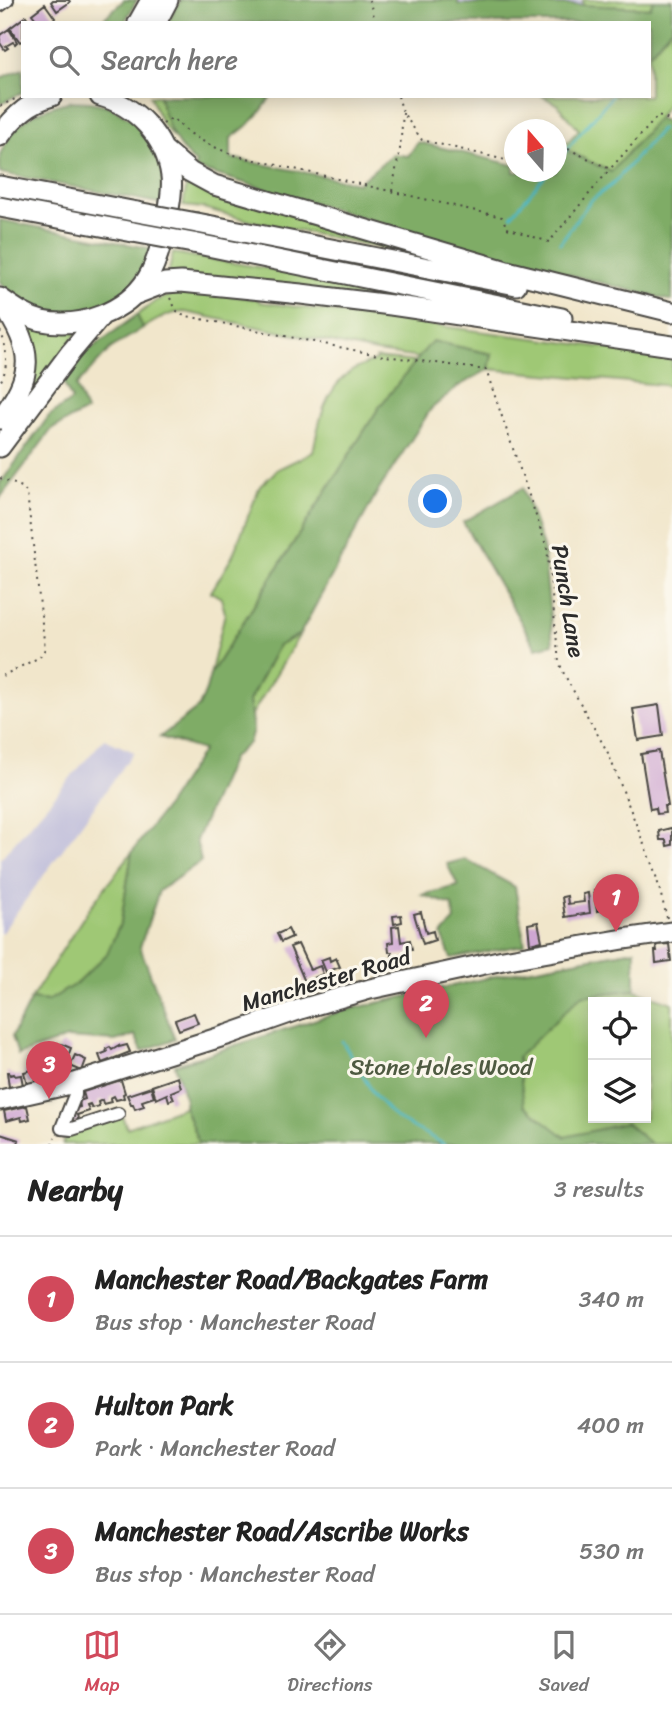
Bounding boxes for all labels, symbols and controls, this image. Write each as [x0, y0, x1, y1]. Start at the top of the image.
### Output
search box [21, 21, 651, 98]
text: Search here [101, 37, 238, 83]
icon: search [45, 41, 83, 79]
north arrow [504, 119, 567, 182]
your location [418, 484, 452, 518]
street label: Punch Lane [539, 542, 597, 660]
pin: 1 [593, 874, 639, 932]
street label: Manchester Road [236, 936, 417, 1024]
pin: 2 [403, 980, 449, 1038]
map controls [588, 997, 651, 1123]
button: locate [588, 997, 651, 1060]
pin: 3 [26, 1041, 72, 1099]
park label: Stone Holes Wood [350, 1047, 534, 1088]
button: layers [588, 1060, 651, 1123]
text: Nearby [28, 1163, 123, 1217]
text: 3 results [554, 1169, 644, 1210]
text: Manchester Road/Backgates Farm [95, 1256, 488, 1302]
text: 1 [46, 1279, 56, 1320]
text: 340 m [579, 1279, 644, 1320]
text: Bus stop · Manchester Road [95, 1302, 375, 1343]
text: Hulton Park [95, 1382, 234, 1428]
text: 2 [44, 1405, 58, 1446]
text: 400 m [577, 1405, 644, 1446]
text: Park · Manchester Road [95, 1428, 335, 1469]
text: Manchester Road/Ascribe Works [95, 1508, 469, 1554]
text: 3 [45, 1531, 57, 1572]
text: 530 m [579, 1531, 644, 1572]
text: Bus stop · Manchester Road [95, 1554, 375, 1595]
tab: Map [83, 1626, 121, 1701]
tab: Directions [287, 1626, 373, 1701]
tab: Saved [539, 1626, 589, 1701]

